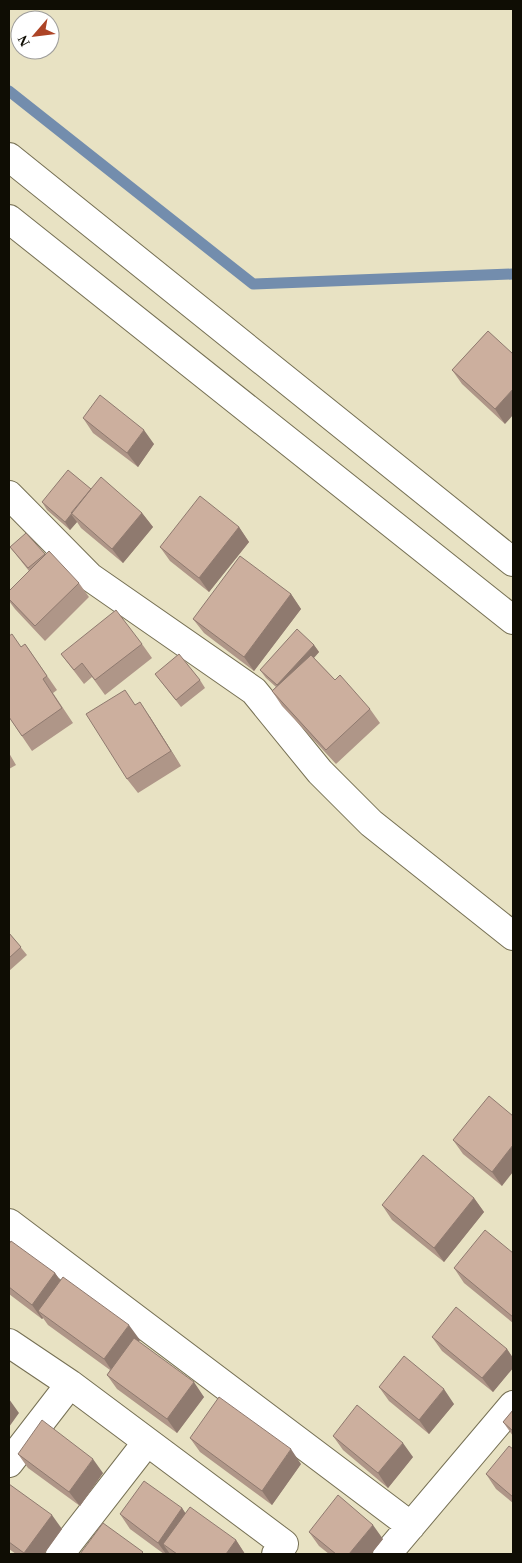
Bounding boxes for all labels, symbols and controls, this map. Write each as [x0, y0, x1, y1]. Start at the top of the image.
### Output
north arrow [10, 10, 60, 60]
text: N [15, 33, 33, 49]

